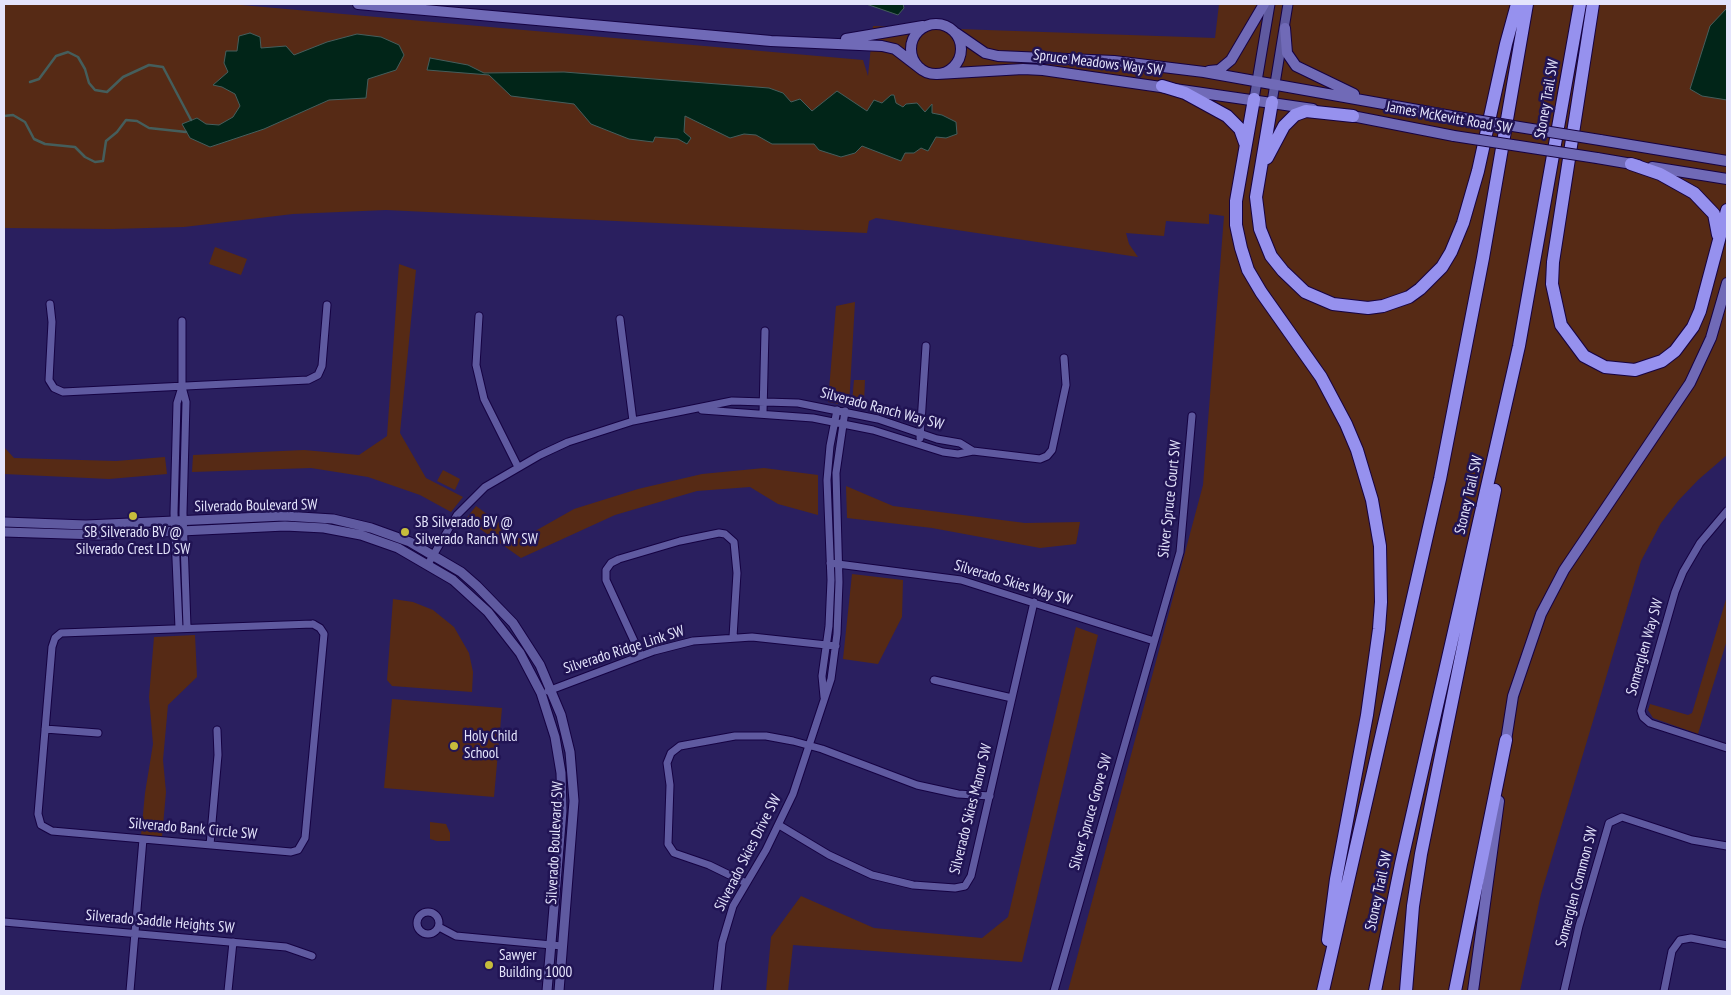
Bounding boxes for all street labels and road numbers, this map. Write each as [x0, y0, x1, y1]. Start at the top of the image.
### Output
street label: Spruce Meadows Way SW [1032, 46, 1164, 80]
street label: Stoney Trail SW [1531, 58, 1563, 140]
street label: James McKevitt Road SW [1385, 98, 1513, 138]
street label: Silverado Ranch Way SW [818, 384, 946, 434]
street label: Silver Spruce Court SW [1155, 439, 1185, 559]
street label: Stoney Trail SW [1451, 454, 1487, 536]
street label: Silverado Boulevard SW [194, 496, 318, 516]
street label: Silverado Skies Way SW [952, 557, 1074, 609]
street label: Somerglen Way SW [1623, 597, 1667, 697]
street label: Silverado Ridge Link SW [561, 622, 687, 678]
street label: Silverado Skies Manor SW [946, 742, 996, 876]
street label: Silver Spruce Grove SW [1066, 752, 1116, 872]
street label: Silverado Boulevard SW [543, 781, 567, 905]
street label: Silverado Skies Drive SW [711, 792, 785, 914]
street label: Silverado Bank Circle SW [128, 814, 258, 844]
street label: Somerglen Common SW [1552, 825, 1602, 949]
street label: Stoney Trail SW [1362, 850, 1396, 932]
street label: Silverado Saddle Heights SW [85, 907, 235, 937]

